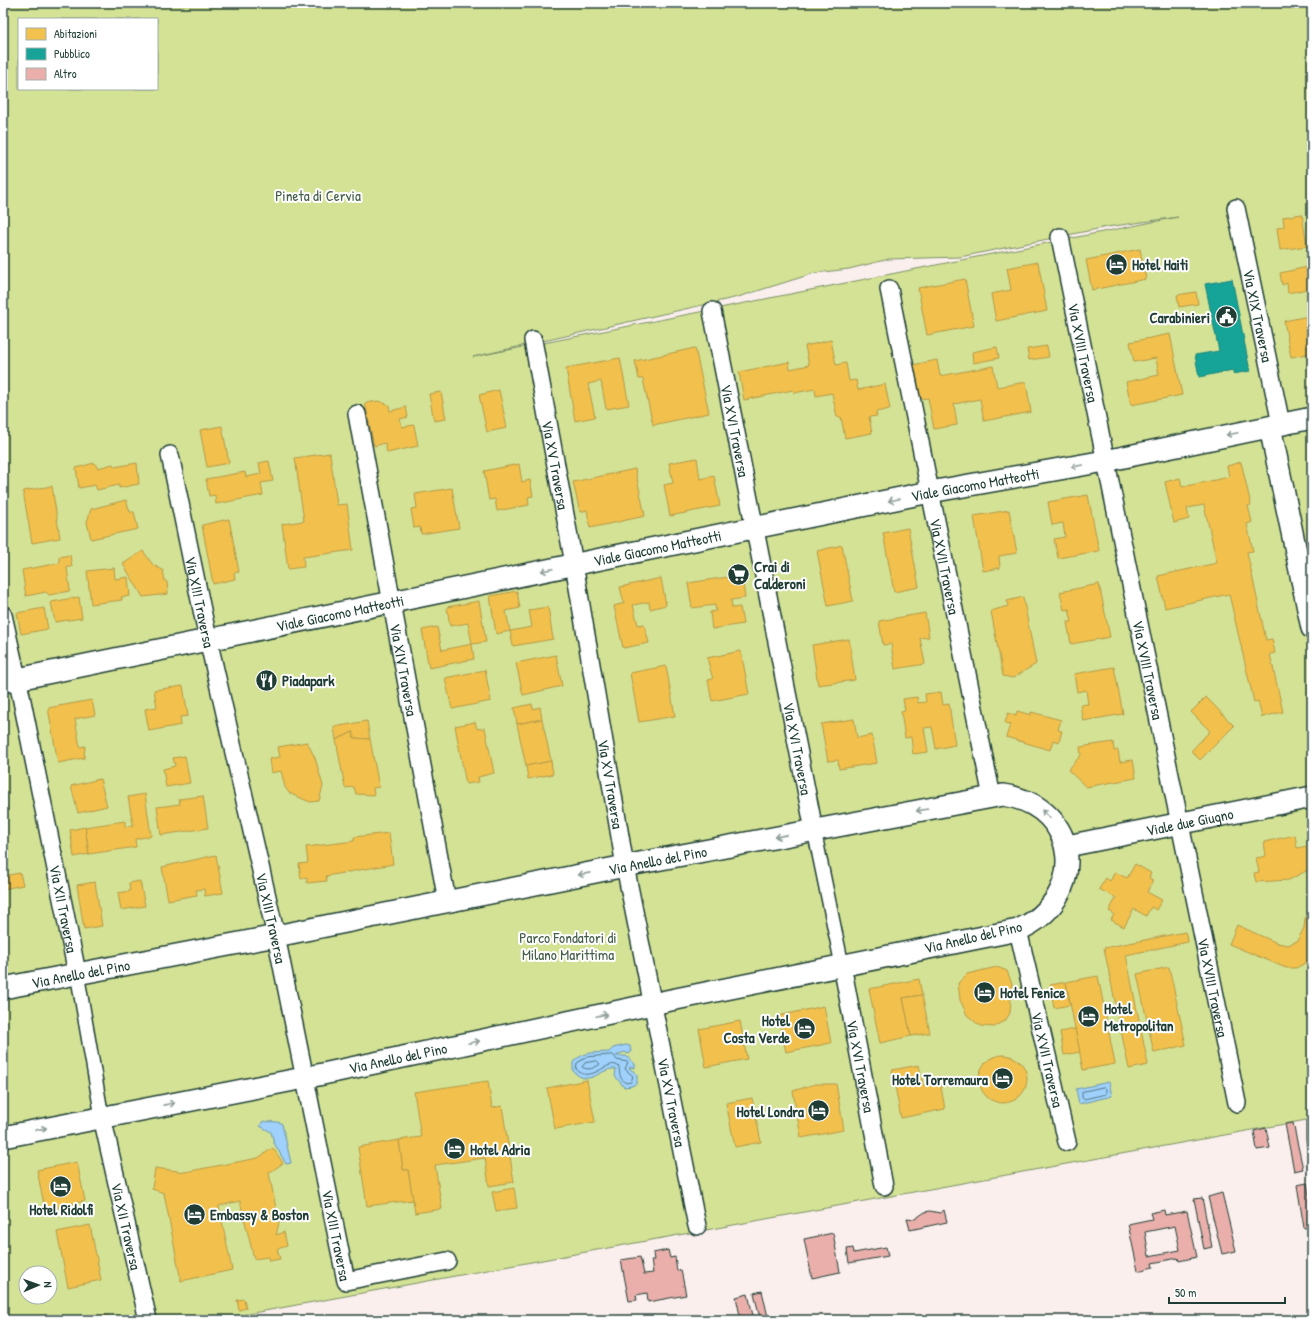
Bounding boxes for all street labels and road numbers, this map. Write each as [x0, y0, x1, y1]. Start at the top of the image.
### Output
street label: Via XIX Traversa [1239, 267, 1278, 364]
street label: Via XVIII Traversa [1063, 301, 1104, 404]
street label: Via XVI Traversa [716, 383, 755, 479]
street label: Via XV Traversa [537, 419, 574, 511]
street label: Viale Giacomo Matteotti [909, 462, 1041, 506]
street label: Via XVII Traversa [925, 517, 965, 616]
street label: Viale Giacomo Matteotti [591, 524, 723, 571]
street label: Via XIII Traversa [181, 555, 220, 650]
street label: Viale Giacomo Matteotti [274, 589, 406, 636]
street label: Via XVIII Traversa [1128, 619, 1169, 722]
street label: Via XIV Traversa [385, 622, 423, 718]
street label: Via XVI Traversa [779, 701, 817, 797]
street label: Via XV Traversa [593, 738, 629, 830]
street label: Viale due Giugno [1144, 803, 1235, 840]
street label: Via Anello del Pino [606, 840, 709, 880]
street label: Via XII Traversa [45, 863, 83, 954]
street label: Via XIII Traversa [251, 871, 292, 965]
street label: Via Anello del Pino [922, 916, 1024, 958]
street label: Via XVIII Traversa [1193, 936, 1234, 1039]
street label: Via Anello del Pino [30, 954, 132, 993]
street label: Via XVII Traversa [1027, 1010, 1069, 1109]
street label: Via XVI Traversa [842, 1018, 880, 1114]
street label: Via Anello del Pino [347, 1037, 449, 1079]
street label: Via XV Traversa [653, 1056, 691, 1149]
street label: Via XII Traversa [107, 1181, 147, 1272]
street label: Via XIII Traversa [317, 1188, 356, 1283]

